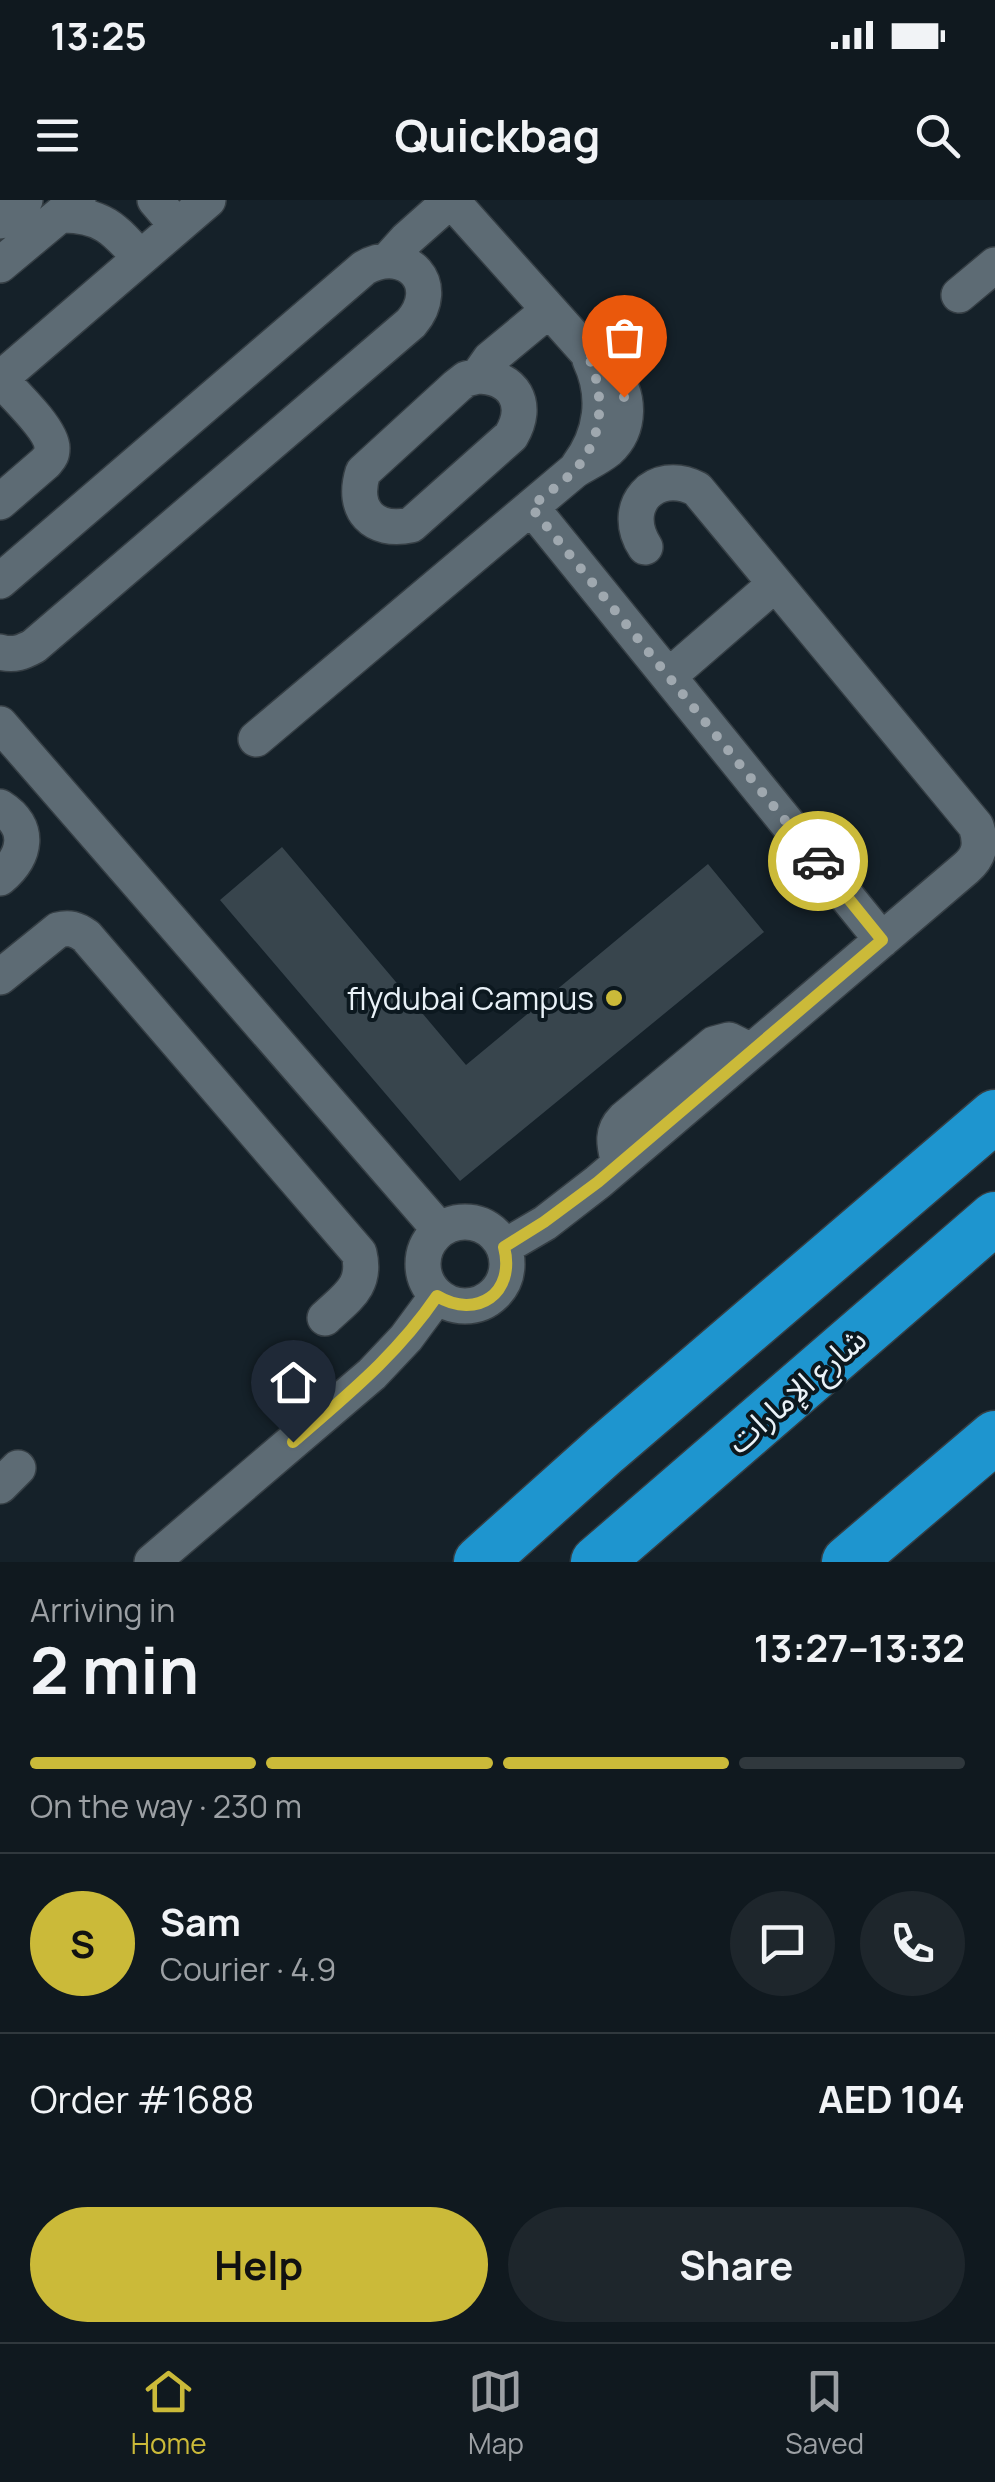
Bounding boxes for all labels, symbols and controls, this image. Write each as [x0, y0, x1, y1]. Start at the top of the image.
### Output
text: 13:25 [50, 9, 147, 61]
text: Quickbag [395, 104, 600, 166]
icon: menu [30, 108, 85, 163]
icon: search [910, 108, 965, 163]
pin [582, 295, 667, 398]
icon: bag [597, 310, 652, 365]
courier [768, 811, 868, 911]
icon: car [791, 834, 846, 889]
place label: flydubai Campus [347, 976, 594, 1020]
marker: flydubai Campus [603, 987, 625, 1009]
street label: شارع الإمارات [717, 1317, 877, 1465]
pin [251, 1340, 336, 1443]
icon: home [266, 1355, 321, 1410]
text: Arriving in [30, 1588, 175, 1632]
text: 13:27–13:32 [754, 1621, 965, 1673]
text: 2 min [30, 1625, 199, 1714]
text: On the way · 230 m [30, 1784, 302, 1828]
button: chat [730, 1891, 835, 1996]
button: phone [860, 1891, 965, 1996]
text: Sam [160, 1895, 241, 1947]
text: S [70, 1917, 95, 1969]
text: Courier · 4.9 [160, 1947, 336, 1991]
text: Order #1688 [30, 2072, 254, 2124]
text: AED 104 [818, 2072, 965, 2124]
button: Help [30, 2207, 488, 2322]
button: Share [508, 2207, 965, 2322]
tab: Home [131, 2364, 207, 2462]
tab: Map [468, 2364, 524, 2462]
tab: Saved [785, 2364, 864, 2462]

